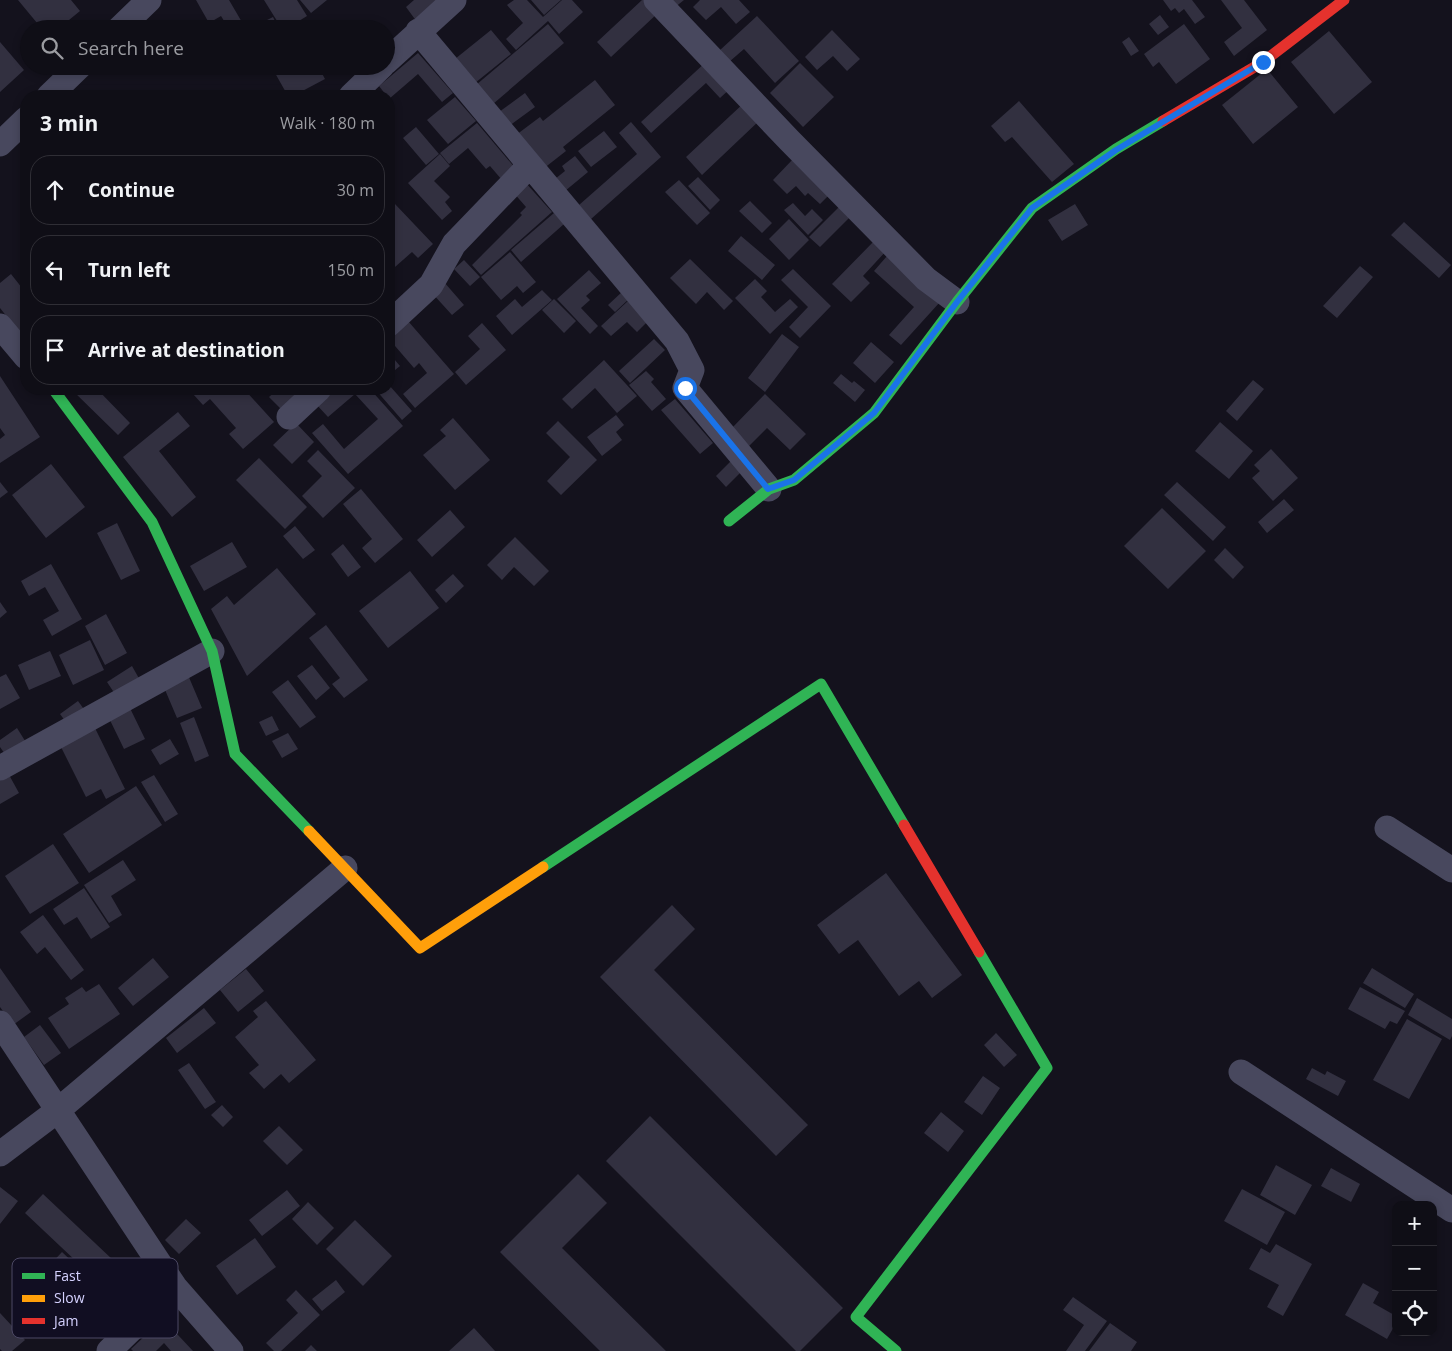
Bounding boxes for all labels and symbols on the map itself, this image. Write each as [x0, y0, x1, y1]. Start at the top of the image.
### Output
route end [1252, 51, 1275, 74]
route start [674, 377, 697, 400]
legend [12, 1258, 178, 1338]
text: Fast [54, 1266, 81, 1285]
text: Slow [54, 1288, 85, 1307]
text: Jam [52, 1311, 79, 1330]

